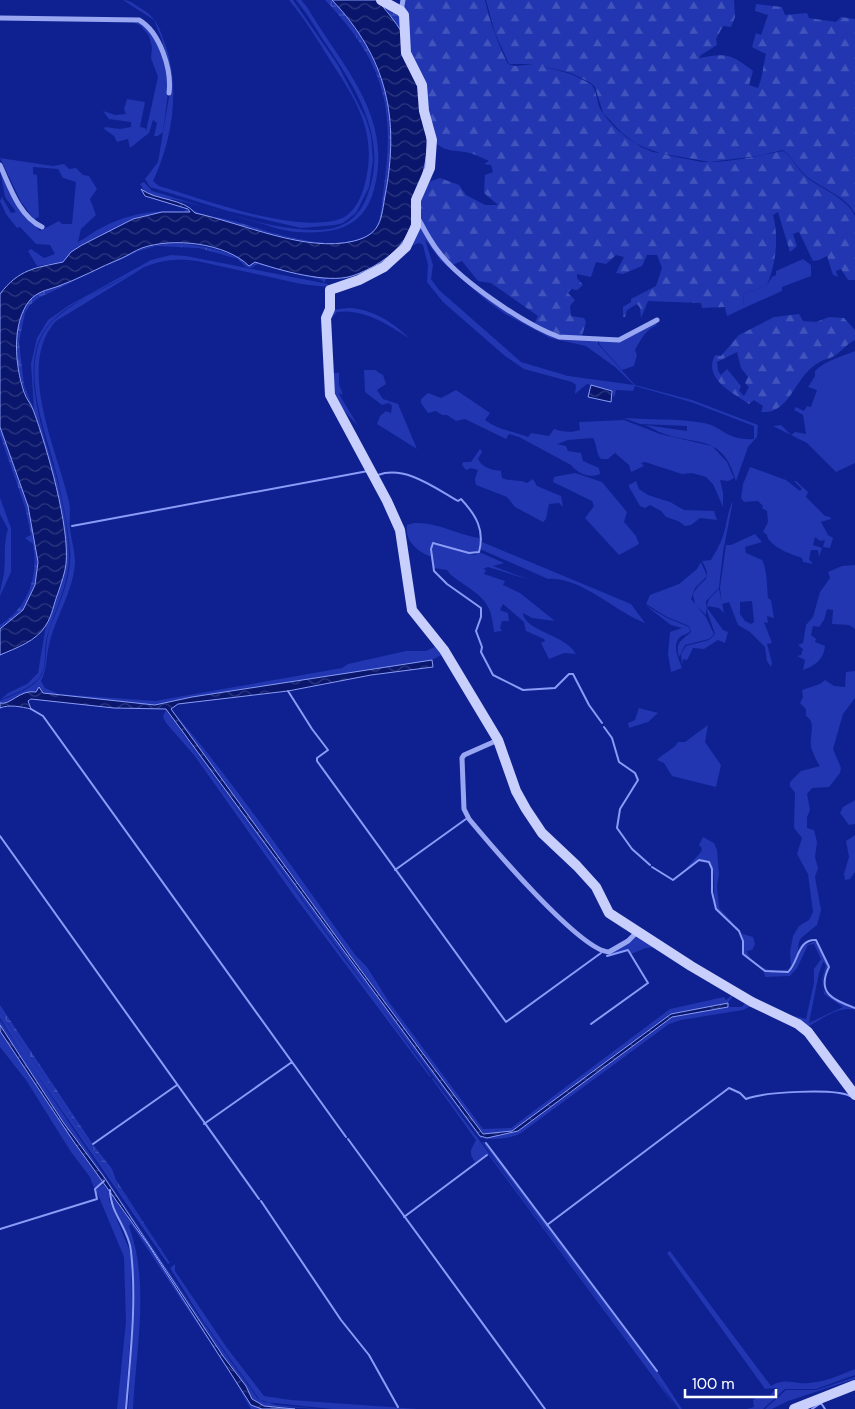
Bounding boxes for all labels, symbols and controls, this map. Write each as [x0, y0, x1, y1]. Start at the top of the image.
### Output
scale bar [685, 1366, 776, 1398]
text: 100 m [692, 1374, 735, 1394]

